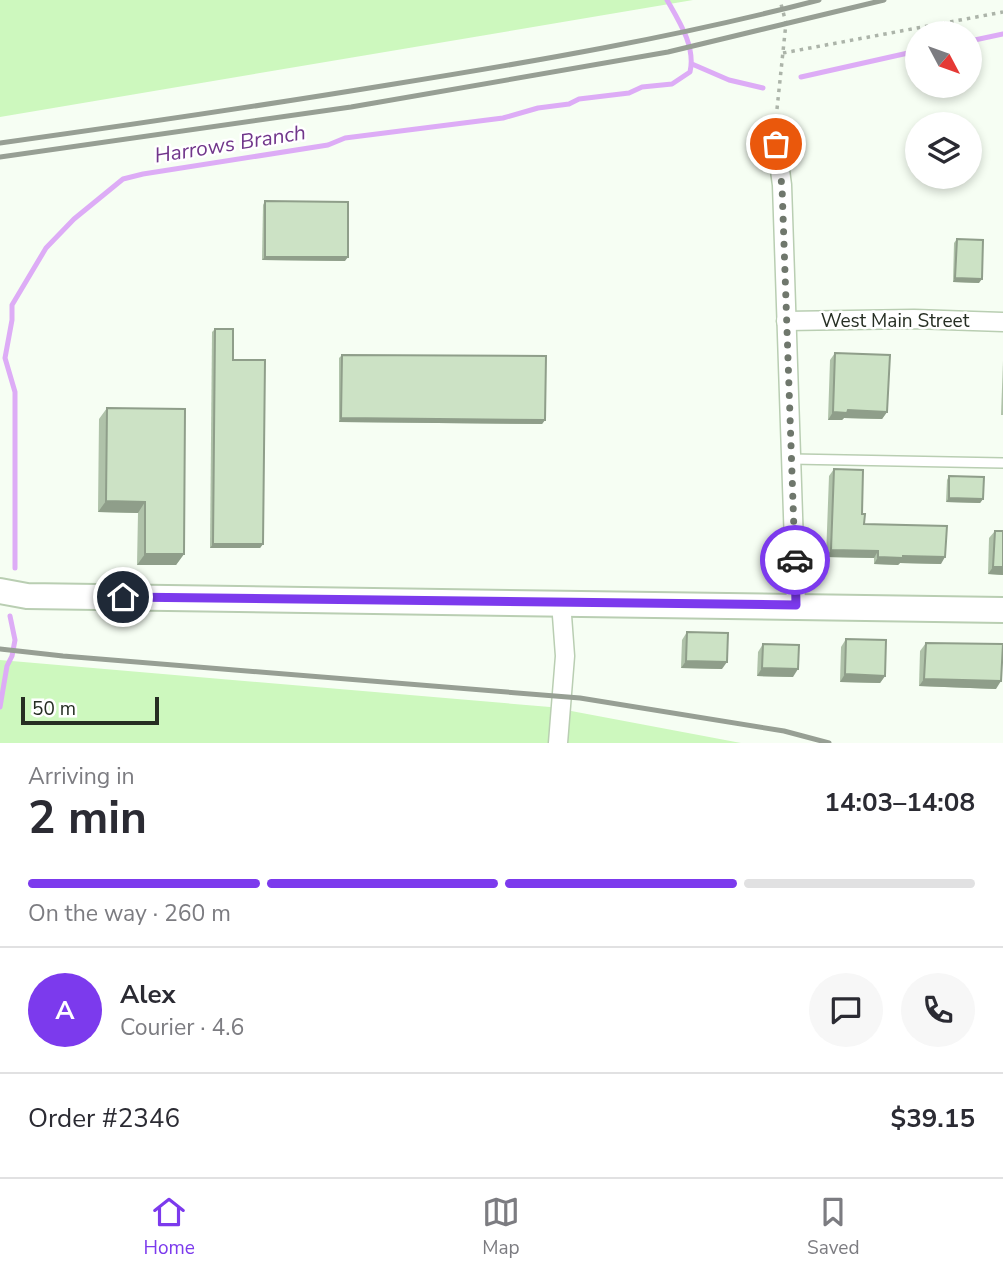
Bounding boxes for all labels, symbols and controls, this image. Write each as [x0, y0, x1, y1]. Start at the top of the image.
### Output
north arrow [905, 21, 982, 98]
map controls [905, 21, 982, 189]
button: layers [905, 112, 982, 189]
pin [746, 114, 806, 174]
water label: Harrows Branch [152, 118, 308, 170]
icon: bag [757, 125, 795, 163]
street label: West Main Street [821, 308, 970, 334]
courier [760, 525, 830, 595]
icon: car [776, 541, 814, 579]
pin [93, 567, 153, 627]
icon: home [104, 578, 142, 616]
scale bar [21, 694, 159, 726]
text: 50 m [32, 696, 76, 722]
text: Arriving in [28, 761, 135, 792]
text: 14:03–14:08 [824, 785, 975, 820]
text: 2 min [28, 786, 147, 849]
text: On the way · 260 m [28, 898, 231, 929]
button: chat [809, 973, 883, 1047]
button: phone [901, 973, 975, 1047]
text: Alex [120, 977, 176, 1012]
text: A [55, 993, 75, 1028]
text: Courier · 4.6 [120, 1012, 244, 1043]
text: Order #2346 [28, 1101, 180, 1136]
text: $39.15 [891, 1101, 975, 1136]
tab: Home [144, 1193, 195, 1261]
tab: Map [482, 1193, 520, 1261]
tab: Saved [807, 1193, 859, 1261]

